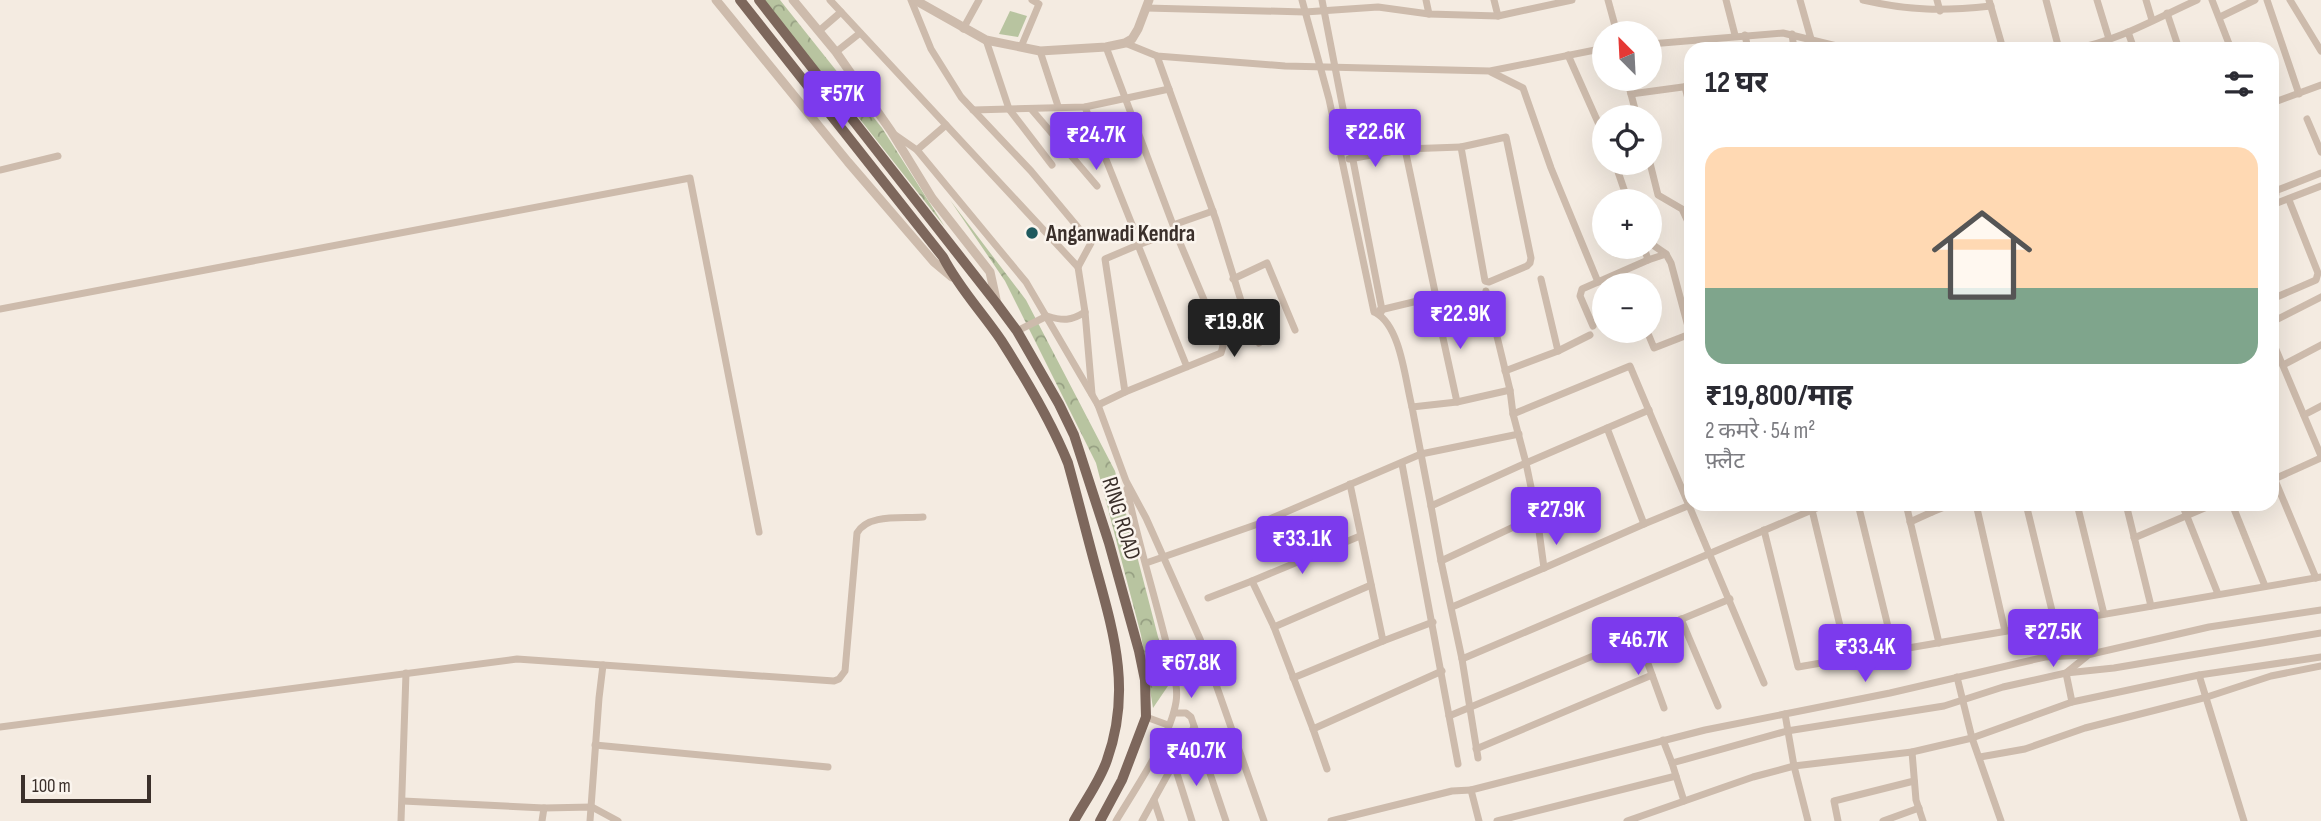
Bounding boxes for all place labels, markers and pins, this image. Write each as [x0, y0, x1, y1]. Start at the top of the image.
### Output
pin: ₹57K [801, 72, 883, 131]
pin: ₹22.6K [1318, 110, 1432, 169]
pin: ₹24.7K [1039, 113, 1153, 172]
place label: Anganwadi Kendra [1045, 220, 1195, 248]
marker: Anganwadi Kendra [1024, 225, 1040, 241]
pin: ₹22.9K [1403, 292, 1517, 351]
pin: ₹19.8K [1177, 300, 1291, 359]
pin: ₹27.9K [1499, 488, 1613, 547]
pin: ₹33.1K [1245, 516, 1359, 576]
pin: ₹27.5K [1996, 610, 2110, 669]
pin: ₹46.7K [1581, 618, 1695, 677]
pin: ₹33.4K [1808, 624, 1922, 684]
pin: ₹67.8K [1134, 640, 1248, 700]
pin: ₹40.7K [1139, 728, 1253, 788]

